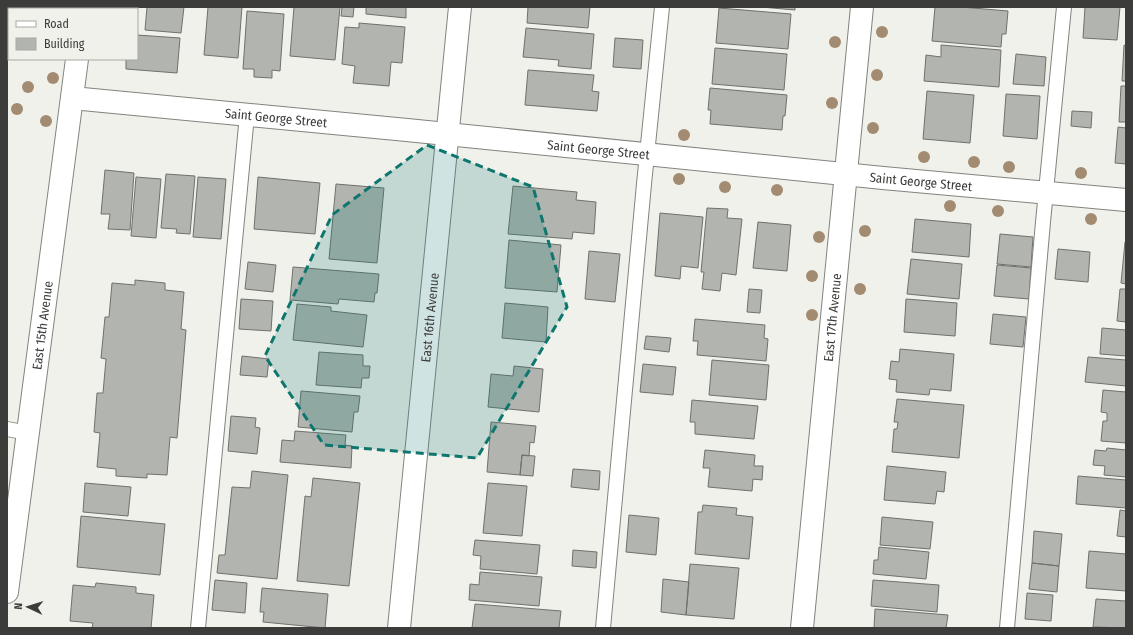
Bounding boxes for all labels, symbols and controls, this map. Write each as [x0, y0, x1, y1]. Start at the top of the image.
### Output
legend [8, 8, 138, 60]
text: Road [44, 17, 69, 31]
text: Building [44, 37, 85, 51]
street label: Saint George Street [224, 105, 329, 130]
street label: Saint George Street [547, 137, 651, 162]
street label: Saint George Street [869, 169, 974, 194]
street label: East 16th Avenue [418, 272, 441, 363]
street label: East 17th Avenue [820, 273, 844, 362]
street label: East 15th Avenue [29, 280, 55, 371]
north arrow [8, 587, 48, 627]
text: N [12, 603, 25, 610]

